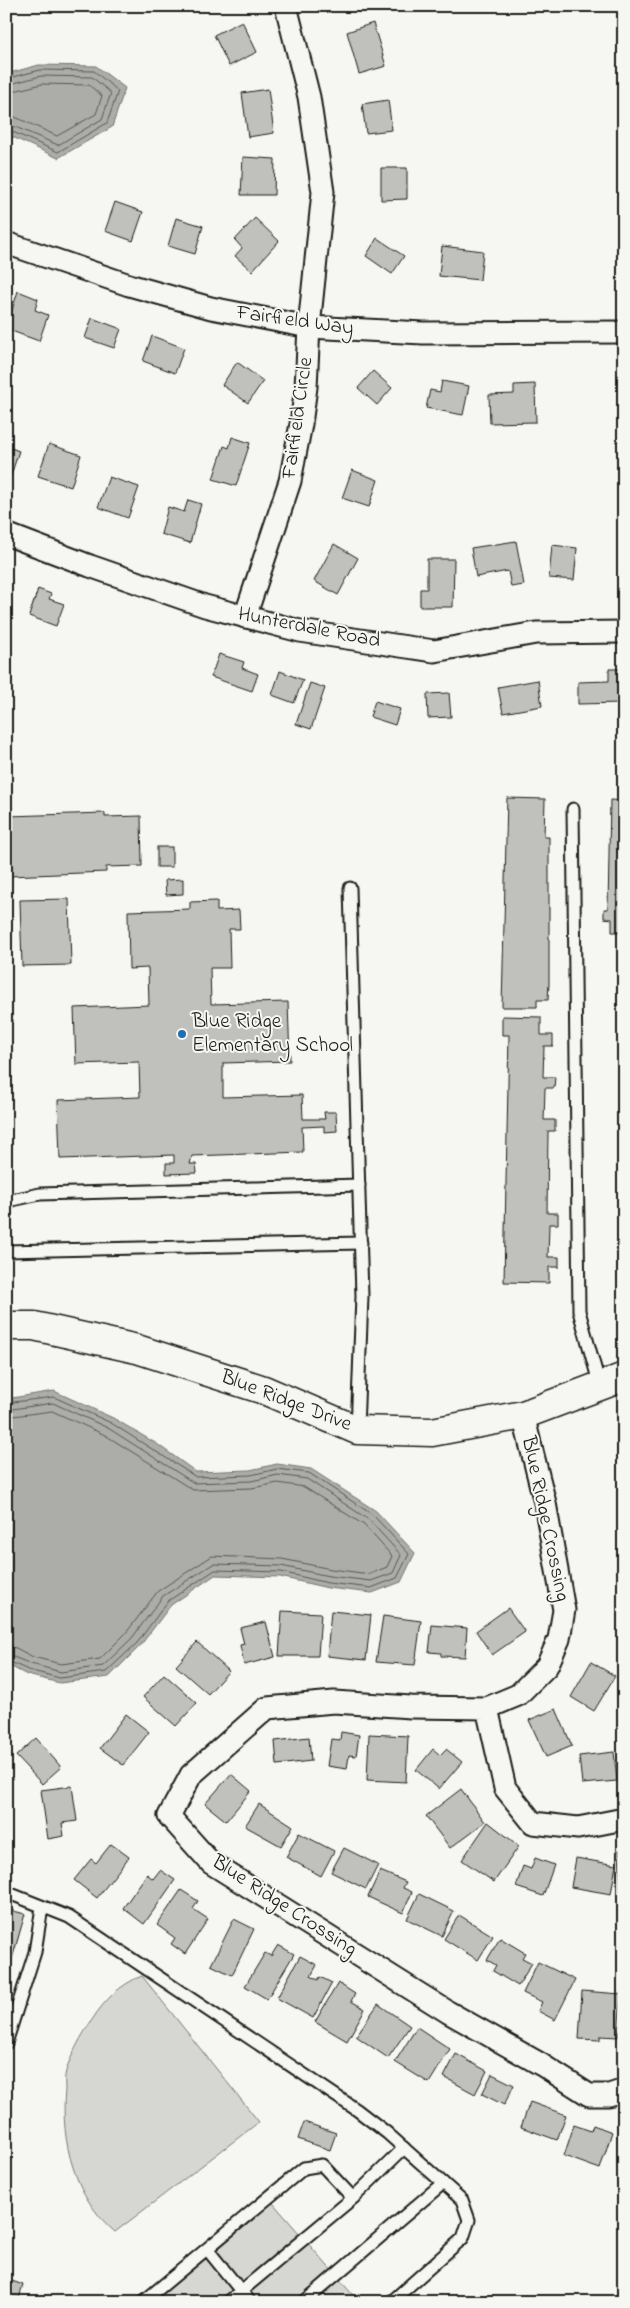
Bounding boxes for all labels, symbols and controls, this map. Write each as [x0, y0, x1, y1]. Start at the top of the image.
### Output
street label: Fairfield Way [233, 298, 356, 346]
street label: Fairfield Circle [274, 355, 321, 482]
street label: Hunterdale Road [235, 599, 383, 657]
place label: Blue Ridge Elementary School [191, 1007, 353, 1063]
marker: Blue Ridge Elementary School [176, 1028, 188, 1040]
street label: Blue Ridge Drive [214, 1362, 356, 1442]
street label: Blue Ridge Crossing [511, 1433, 577, 1605]
street label: Blue Ridge Crossing [203, 1847, 363, 1966]

